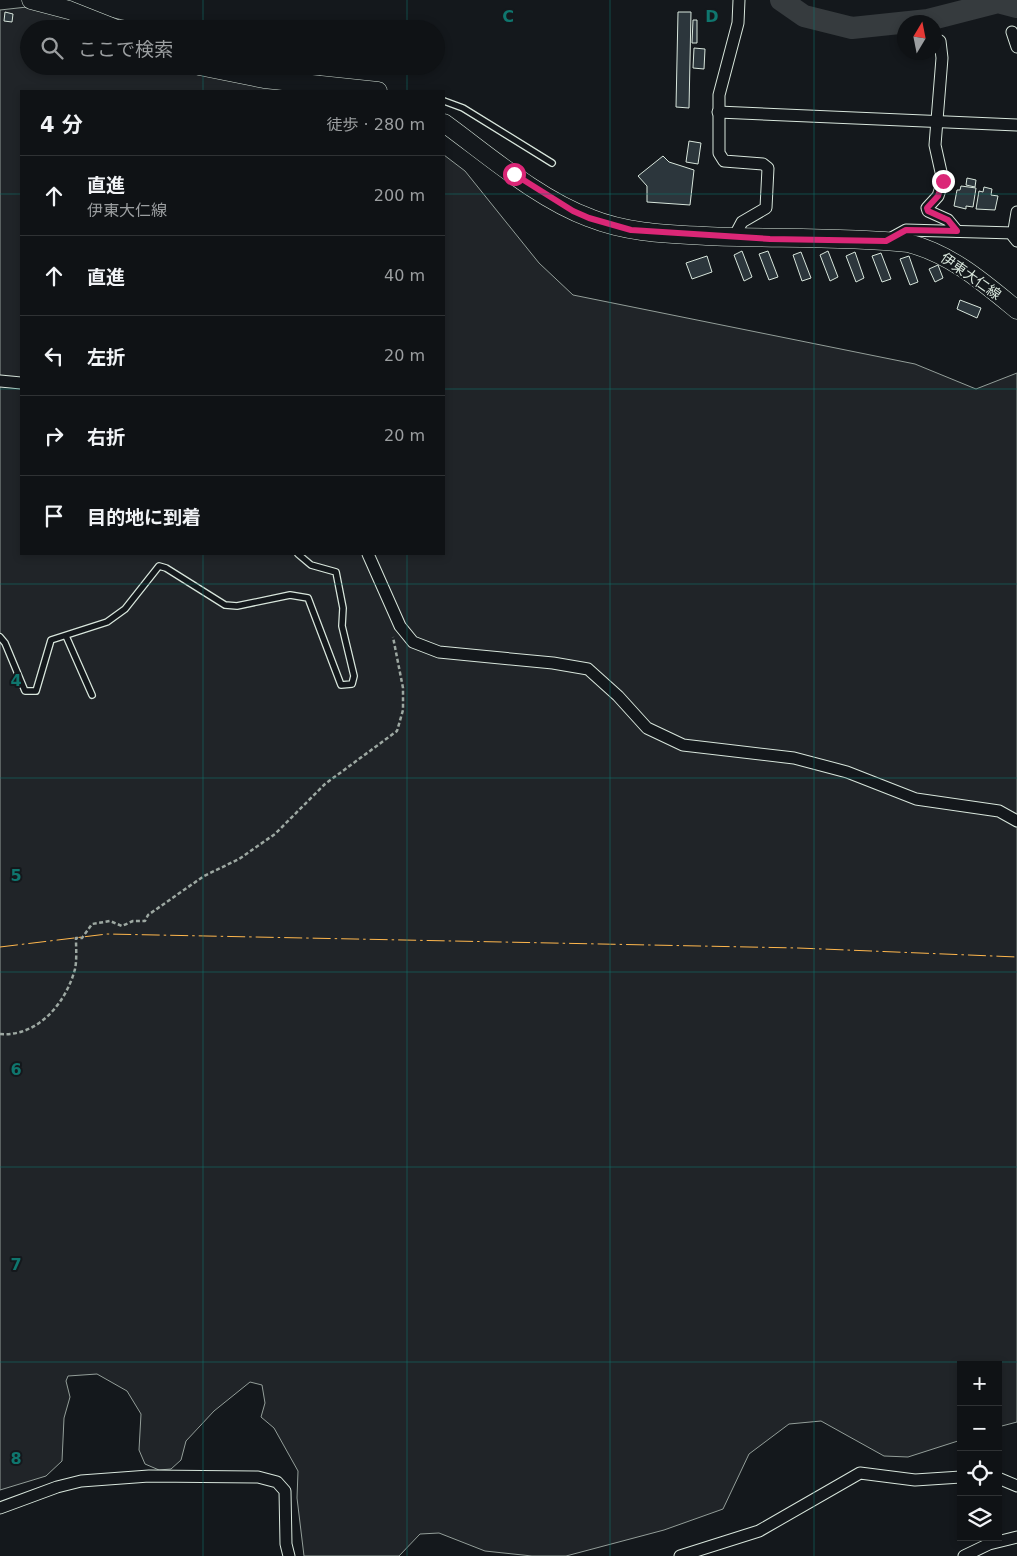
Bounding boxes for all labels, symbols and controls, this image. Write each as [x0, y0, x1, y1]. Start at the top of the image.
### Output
text: C [502, 7, 514, 26]
text: D [705, 7, 719, 26]
north arrow [897, 15, 942, 60]
search box [20, 20, 445, 75]
icon: search [38, 34, 66, 62]
text: ここで検索 [78, 38, 173, 60]
text: 4 分 [40, 113, 83, 137]
text: 徒歩 · 280 m [327, 115, 425, 134]
route start [503, 163, 526, 186]
route end [932, 170, 955, 193]
text: 直進 [87, 174, 125, 196]
icon: ahead [40, 182, 68, 210]
text: 200 m [374, 186, 425, 205]
text: 伊東大仁線 [87, 201, 167, 220]
street label: 伊東大仁線 [938, 249, 1004, 303]
icon: ahead [40, 262, 68, 290]
text: 直進 [87, 266, 125, 288]
text: 40 m [384, 266, 425, 285]
icon: left [40, 342, 68, 370]
text: 左折 [87, 346, 125, 368]
text: 20 m [384, 346, 425, 365]
icon: right [40, 422, 68, 450]
text: 右折 [87, 426, 125, 448]
text: 20 m [384, 426, 425, 445]
icon: arrive [40, 502, 68, 530]
text: 目的地に到着 [87, 506, 201, 528]
text: 4 [10, 671, 22, 690]
text: 5 [10, 866, 22, 885]
text: 6 [10, 1060, 22, 1079]
text: 7 [10, 1255, 22, 1274]
map controls [957, 1361, 1002, 1541]
button: + [957, 1361, 1002, 1406]
button: − [957, 1406, 1002, 1451]
text: 8 [10, 1449, 22, 1468]
button: locate [957, 1451, 1002, 1496]
button: layers [957, 1496, 1002, 1541]

